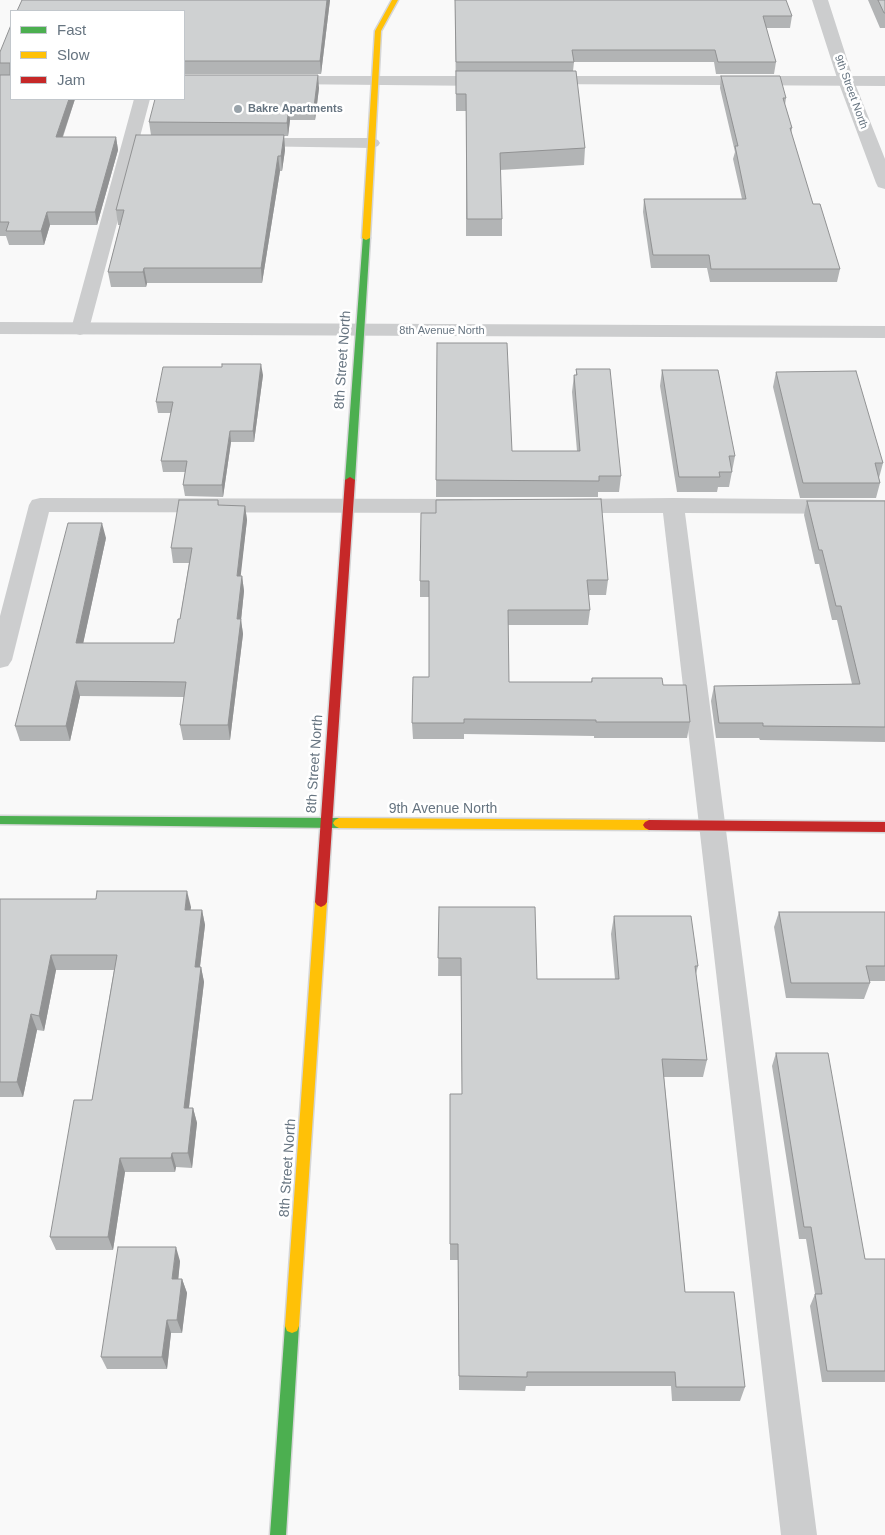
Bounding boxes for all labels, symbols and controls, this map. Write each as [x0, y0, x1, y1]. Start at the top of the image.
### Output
legend [10, 10, 185, 100]
text: Fast [57, 21, 86, 38]
text: Slow [57, 46, 90, 63]
street label: 9th Street North [832, 53, 870, 131]
text: Jam [57, 71, 85, 88]
place label: Bakre Apartments [248, 102, 343, 116]
marker: Bakre Apartments [232, 103, 244, 115]
street label: 8th Street North [331, 310, 355, 410]
street label: 8th Avenue North [399, 324, 485, 338]
street label: 8th Street North [303, 714, 327, 814]
street label: 9th Avenue North [389, 801, 497, 817]
street label: 8th Street North [276, 1118, 300, 1218]

